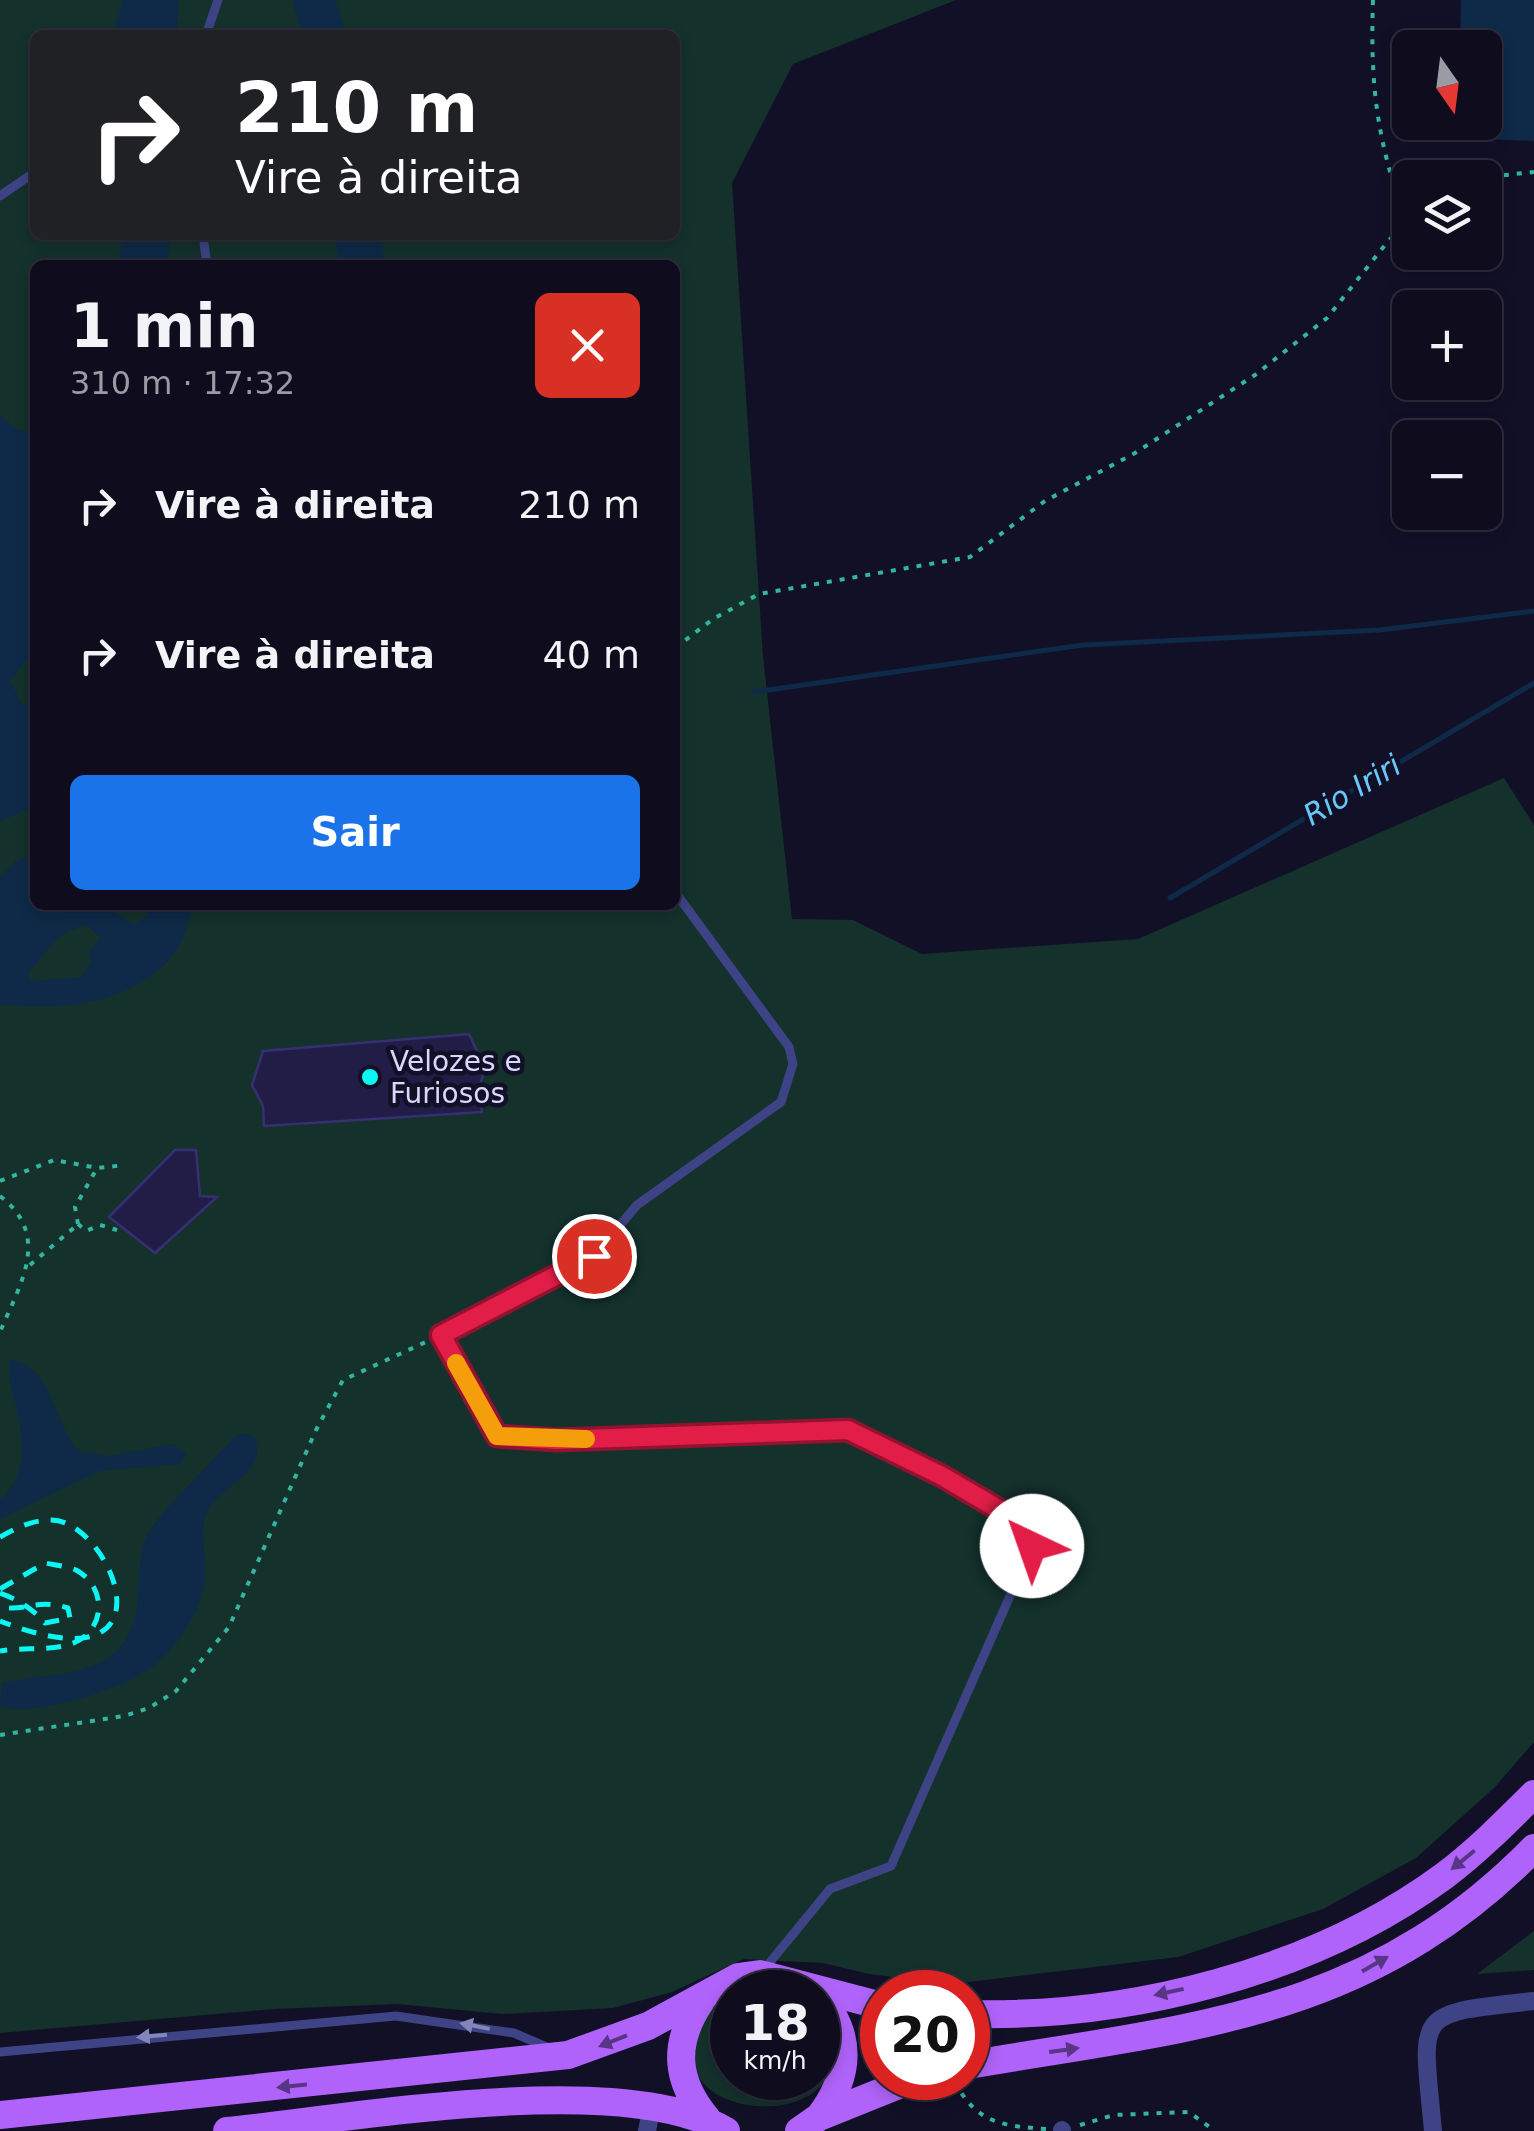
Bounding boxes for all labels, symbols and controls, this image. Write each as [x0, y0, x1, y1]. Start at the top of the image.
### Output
north arrow [1392, 30, 1502, 140]
map controls [1392, 30, 1502, 530]
text: 210 m [235, 67, 478, 149]
icon: right [70, 70, 200, 200]
text: Vire à direita [235, 151, 523, 204]
button: layers [1392, 160, 1502, 270]
button: + [1392, 290, 1502, 400]
text: 1 min [70, 291, 258, 361]
button: close [535, 293, 640, 398]
text: 310 m · 17:32 [70, 364, 295, 402]
button: − [1392, 420, 1502, 530]
icon: right [70, 478, 125, 533]
text: Vire à direita [155, 483, 435, 527]
text: 210 m [518, 483, 640, 527]
icon: right [70, 628, 125, 683]
text: Vire à direita [155, 633, 435, 677]
text: 40 m [543, 633, 640, 677]
water label: Rio Iriri [1297, 747, 1408, 833]
button: Sair [70, 775, 640, 890]
place label: Velozes e Furiosos [390, 1045, 522, 1110]
marker: Velozes e Furiosos [359, 1066, 381, 1088]
pin [552, 1214, 637, 1299]
icon: arrive [567, 1229, 622, 1284]
position arrow [980, 1494, 1084, 1598]
one-way arrow [1450, 1849, 1475, 1870]
one-way arrow [1361, 1956, 1389, 1974]
speed limit sign: 20 [860, 1970, 990, 2100]
one-way arrow [1153, 1985, 1184, 2001]
text: 18 [740, 1994, 810, 2052]
one-way arrow [459, 2017, 490, 2033]
one-way arrow [135, 2029, 167, 2045]
one-way arrow [598, 2033, 628, 2049]
one-way arrow [1049, 2042, 1080, 2058]
text: km/h [743, 2046, 807, 2075]
one-way arrow [275, 2079, 307, 2095]

